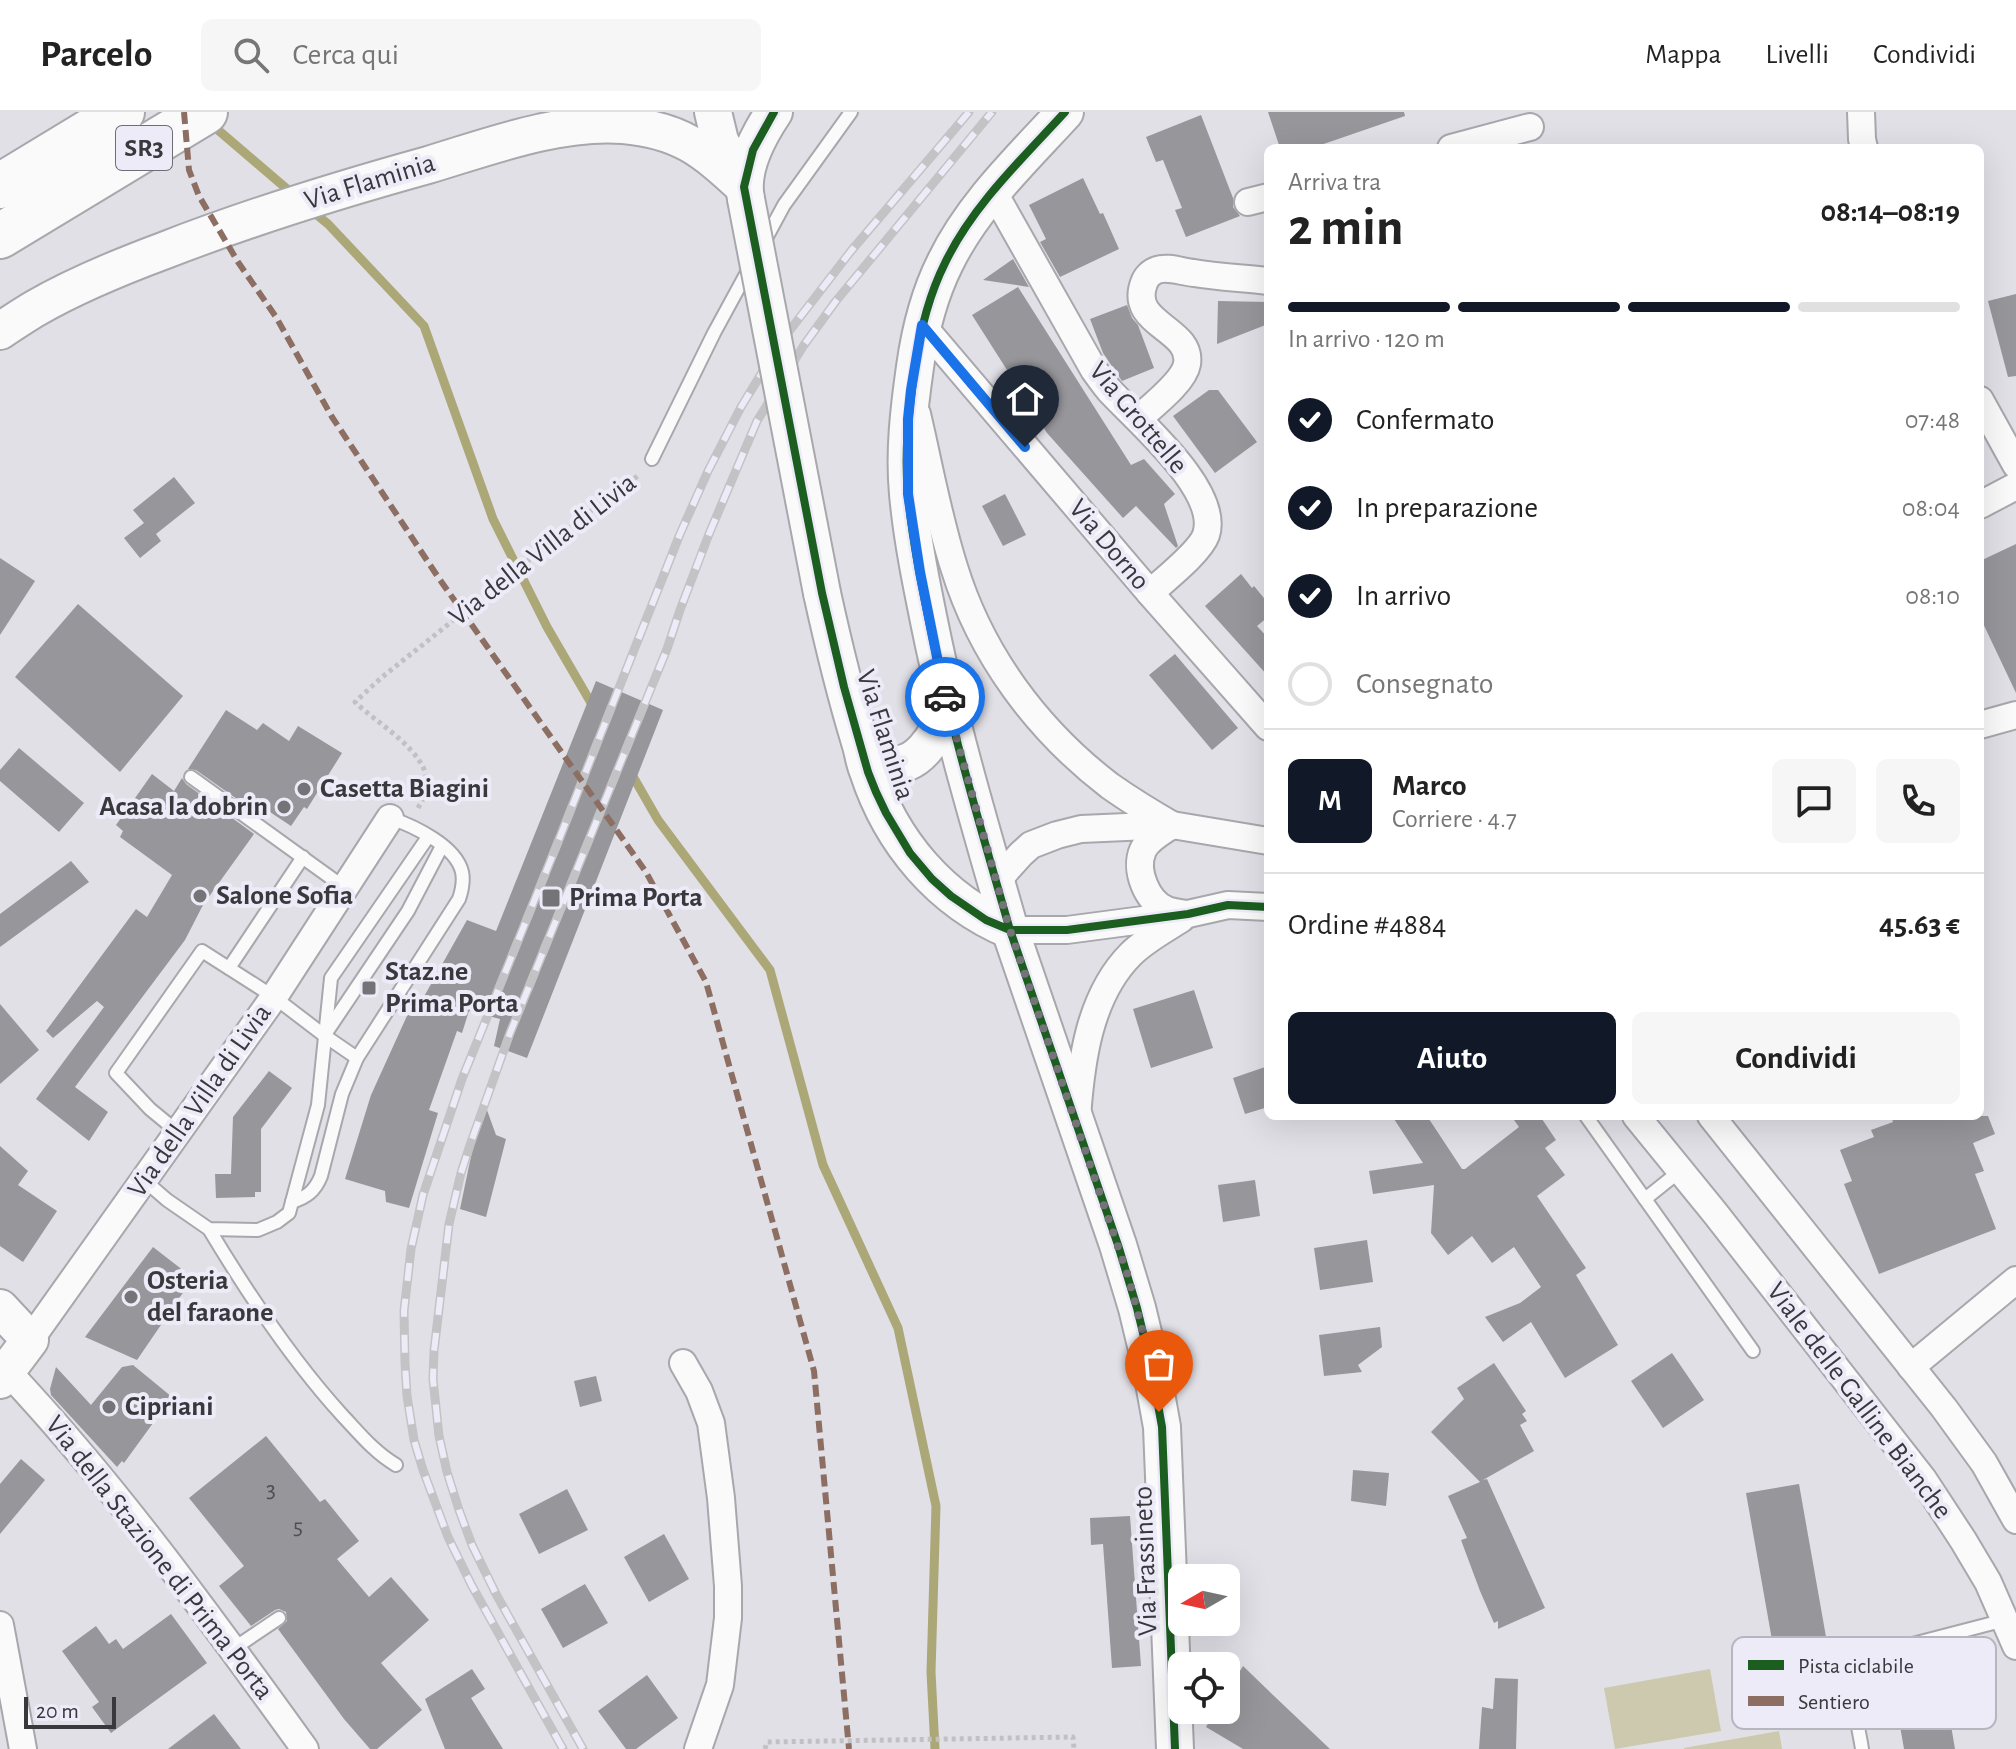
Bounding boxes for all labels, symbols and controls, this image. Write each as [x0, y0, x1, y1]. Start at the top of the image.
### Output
search box [201, 19, 761, 91]
icon: search [229, 33, 273, 77]
text: Parcelo [40, 36, 153, 74]
text: Cerca qui [293, 40, 399, 70]
text: Mappa [1645, 41, 1722, 69]
text: Livelli [1766, 41, 1829, 69]
text: Condividi [1873, 41, 1976, 69]
road number: SR3 [116, 126, 172, 170]
street label: Via Flaminia [301, 149, 439, 215]
text: Arriva tra [1288, 169, 1381, 195]
text: 08:14–08:19 [1820, 197, 1960, 227]
text: 2 min [1288, 202, 1403, 254]
text: In arrivo · 120 m [1288, 326, 1445, 352]
street label: Via Grottelle [1083, 357, 1193, 479]
pin [991, 365, 1059, 447]
icon: home [1003, 377, 1047, 421]
icon: check [1288, 398, 1332, 442]
text: Confermato [1356, 405, 1494, 435]
text: 07:48 [1905, 407, 1960, 433]
street label: Via della Villa di Livia [444, 469, 642, 631]
icon: check [1288, 486, 1332, 530]
text: In preparazione [1356, 493, 1538, 523]
street label: Via Dorno [1063, 494, 1155, 596]
text: 08:04 [1902, 495, 1960, 521]
icon: check [1288, 574, 1332, 618]
text: In arrivo [1356, 581, 1451, 611]
text: 08:10 [1905, 583, 1960, 609]
courier [905, 657, 985, 737]
street label: Via Flaminia [851, 666, 919, 804]
text: Consegnato [1356, 669, 1493, 699]
icon: car [923, 675, 967, 719]
button: chat [1772, 759, 1856, 843]
button: phone [1876, 759, 1960, 843]
text: Marco [1392, 771, 1467, 801]
place label: Casetta Biagini [320, 775, 489, 803]
marker: Casetta Biagini [295, 780, 313, 798]
text: M [1318, 786, 1342, 816]
place label: Acasa la dobrin [99, 793, 268, 821]
marker: Acasa la dobrin [275, 798, 293, 816]
text: Corriere · 4.7 [1392, 806, 1517, 832]
place label: Salone Sofia [216, 882, 353, 910]
place label: Prima Porta [569, 884, 703, 912]
marker: Salone Sofia [191, 887, 209, 905]
marker: Prima Porta [540, 887, 562, 909]
text: Ordine #4884 [1288, 910, 1447, 940]
text: 45.63 € [1879, 910, 1960, 940]
place label: Staz.ne Prima Porta [385, 958, 519, 1018]
marker: Staz.ne Prima Porta [360, 979, 378, 997]
street label: Via della Villa di Livia [123, 999, 277, 1203]
button: Aiuto [1288, 1012, 1616, 1104]
button: Condividi [1632, 1012, 1960, 1104]
place label: Osteria del faraone [147, 1267, 273, 1327]
street label: Viale delle Galline Bianche [1761, 1278, 1957, 1524]
marker: Osteria del faraone [122, 1288, 140, 1306]
pin [1125, 1330, 1193, 1412]
icon: bag [1137, 1342, 1181, 1386]
place label: Cipriani [125, 1393, 213, 1421]
marker: Cipriani [100, 1398, 118, 1416]
street label: Via della Stazione di Prima Porta [40, 1411, 278, 1705]
house number: 3 [266, 1478, 276, 1502]
street label: Via Frassineto [1129, 1486, 1163, 1636]
house number: 5 [293, 1515, 303, 1539]
north arrow [1168, 1564, 1240, 1636]
map controls [1168, 1564, 1240, 1724]
legend [1732, 1637, 1996, 1729]
button: locate [1168, 1652, 1240, 1724]
text: Pista ciclabile [1798, 1655, 1914, 1677]
text: Sentiero [1798, 1691, 1870, 1713]
scale bar [24, 1693, 116, 1729]
text: 20 m [36, 1700, 79, 1722]

